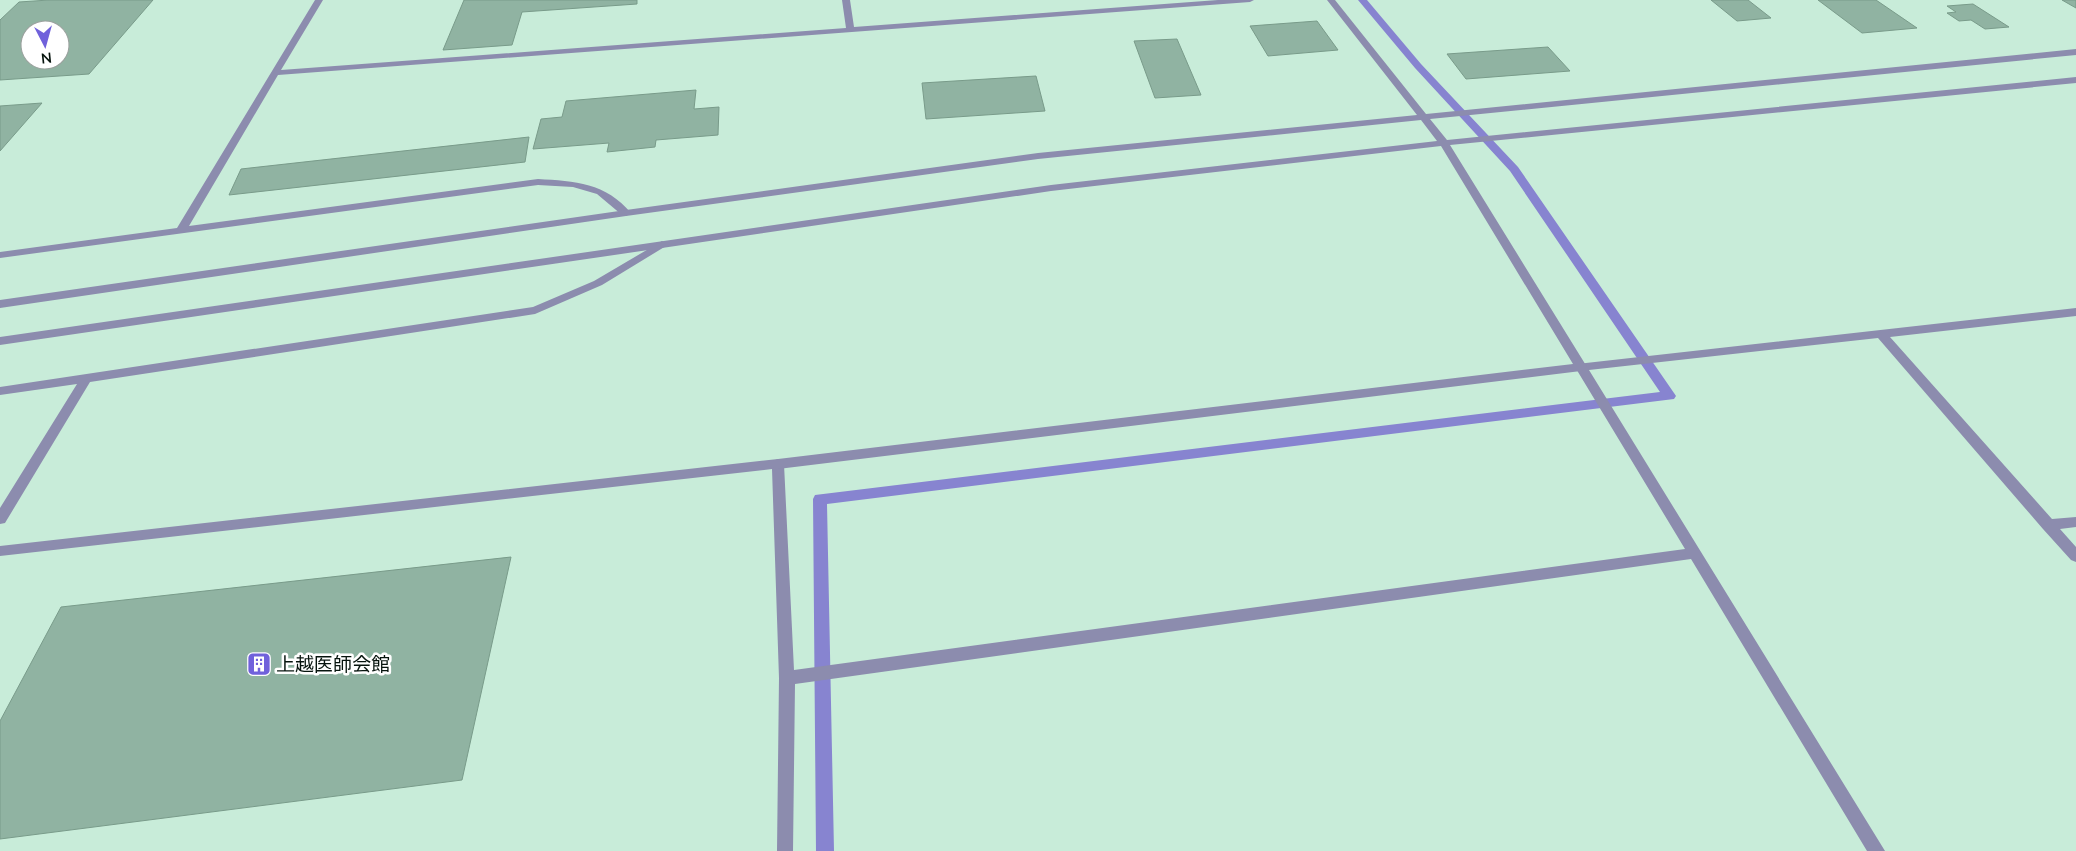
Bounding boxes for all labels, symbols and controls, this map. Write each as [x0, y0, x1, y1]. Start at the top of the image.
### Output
north arrow [20, 20, 70, 70]
text: N [40, 49, 53, 67]
building icon: 上越医師会館 [246, 651, 272, 677]
place label: 上越医師会館 [276, 652, 390, 675]

